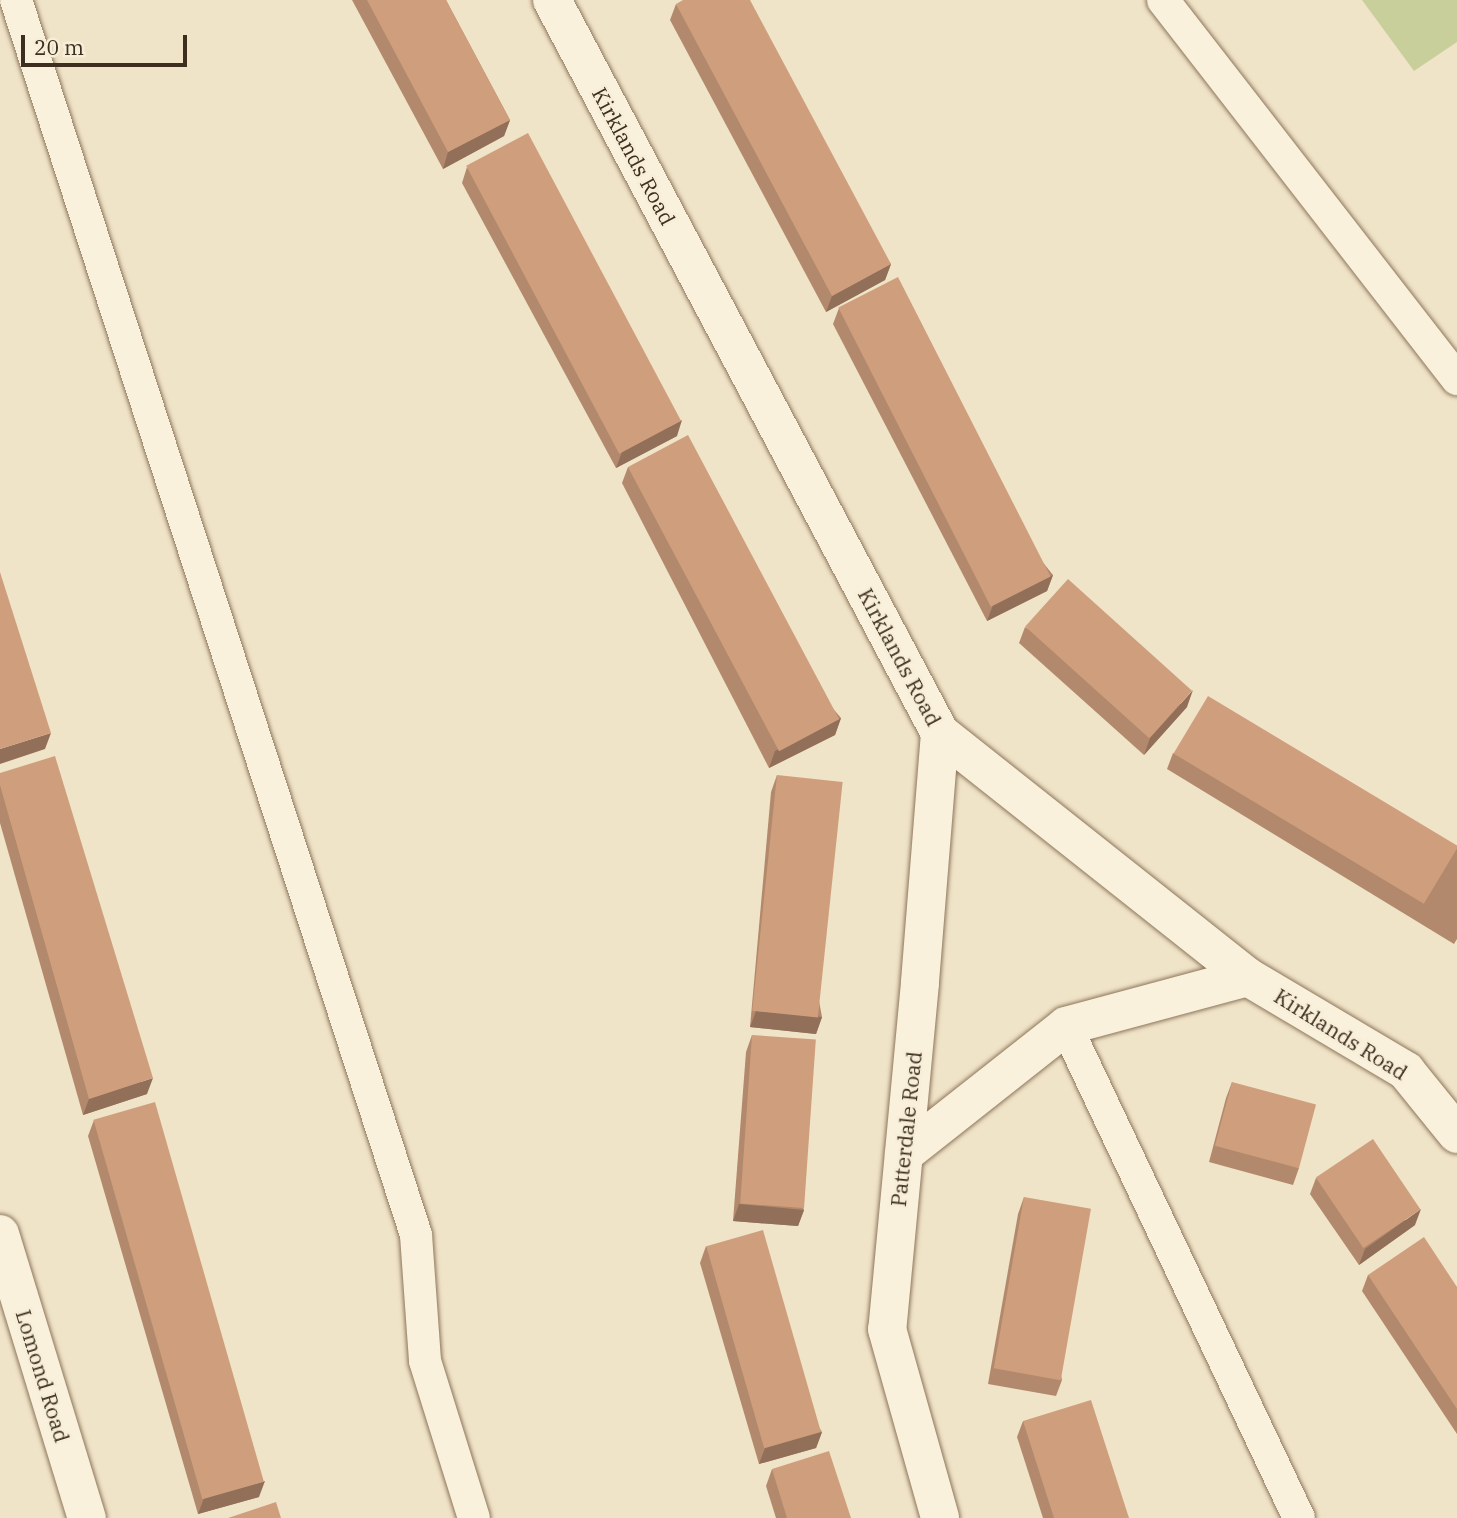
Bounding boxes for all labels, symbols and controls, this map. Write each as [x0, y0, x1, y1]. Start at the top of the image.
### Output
scale bar [24, 21, 191, 65]
text: 20 m [34, 33, 84, 61]
street label: Kirklands Road [587, 83, 681, 229]
street label: Kirklands Road [853, 584, 947, 730]
street label: Kirklands Road [1270, 983, 1412, 1085]
street label: Patterdale Road [885, 1050, 927, 1208]
street label: Lomond Road [11, 1307, 75, 1445]

